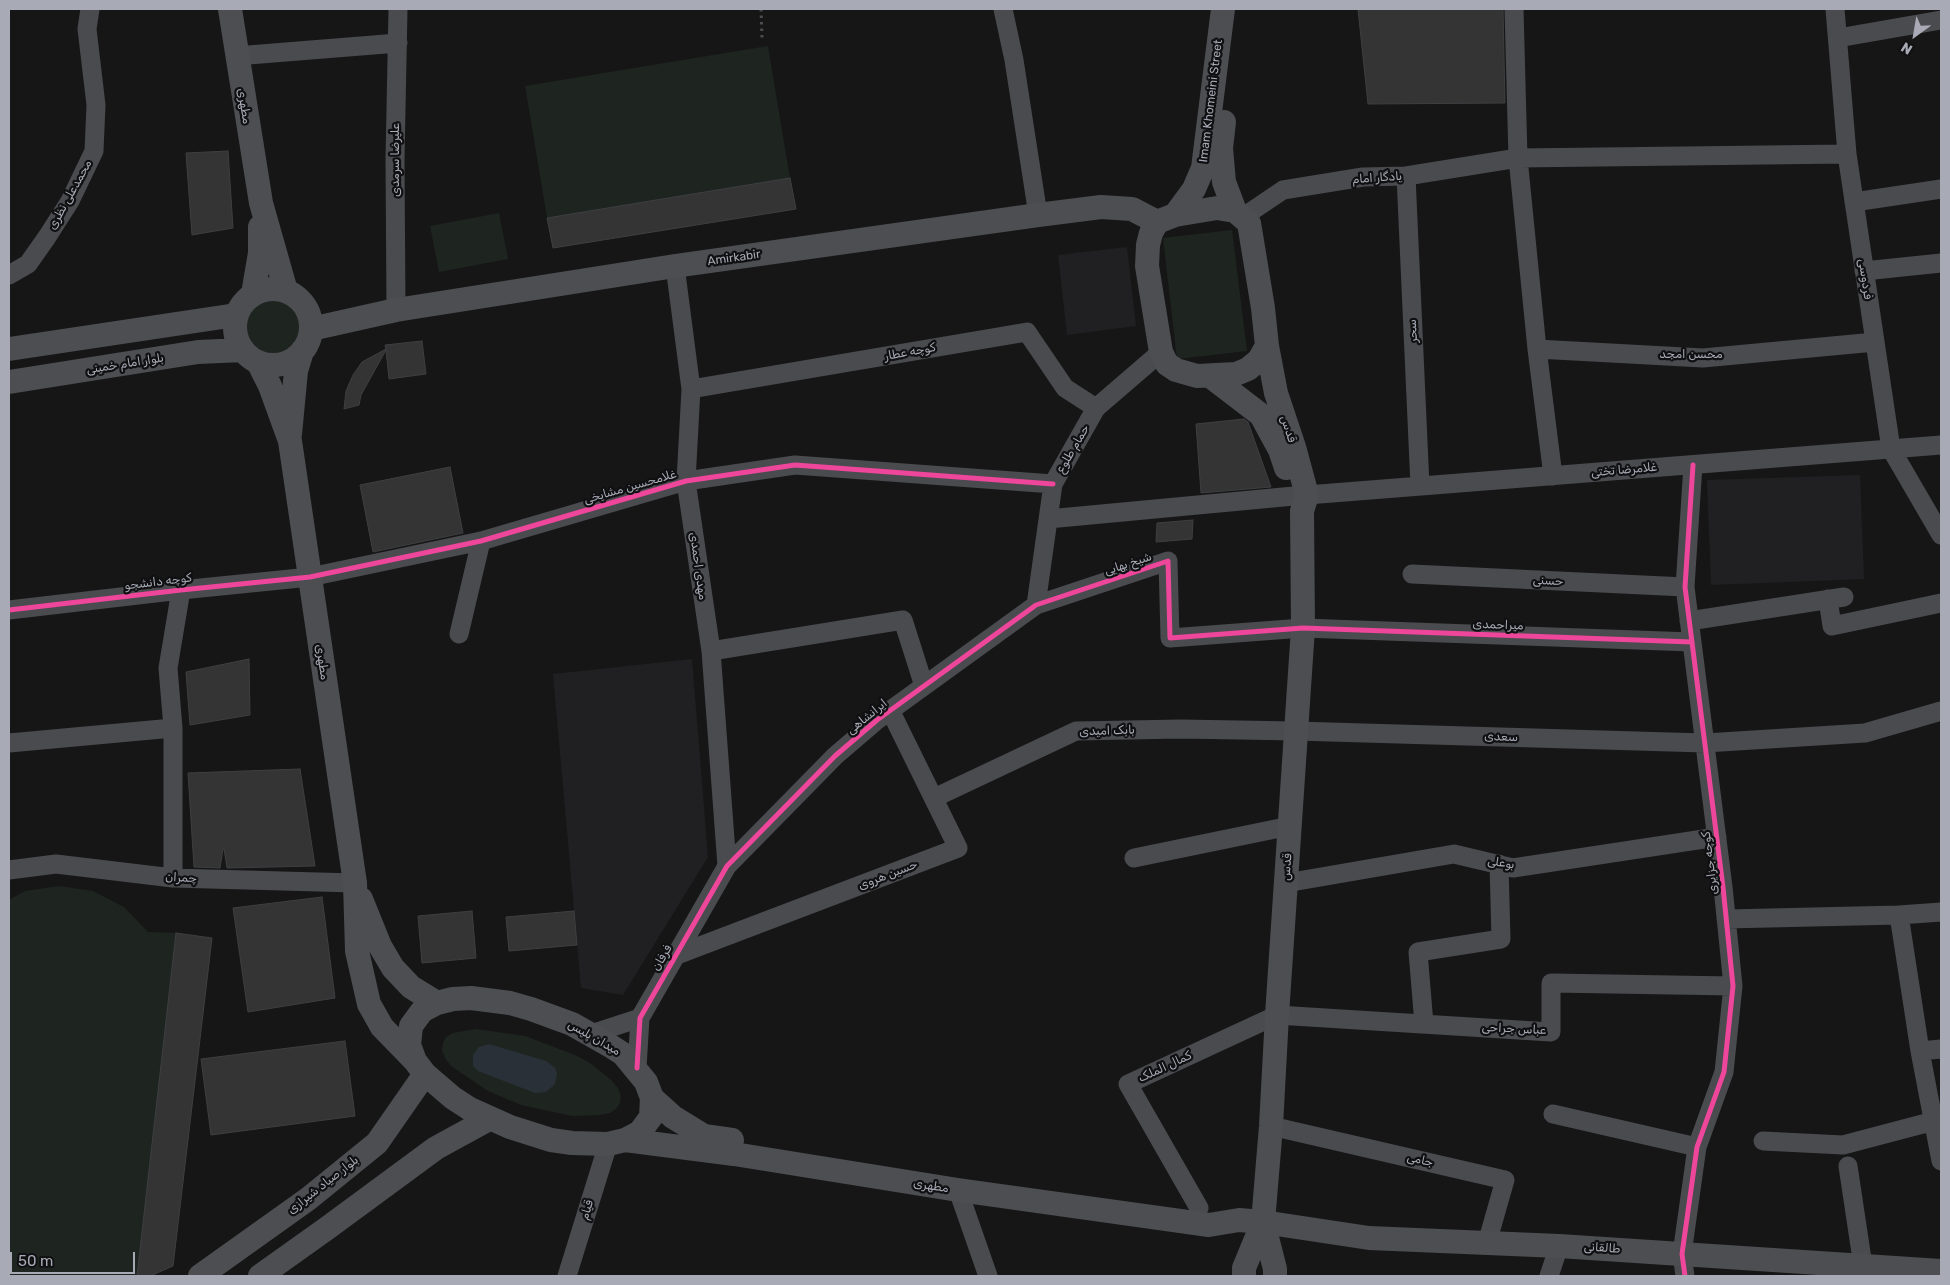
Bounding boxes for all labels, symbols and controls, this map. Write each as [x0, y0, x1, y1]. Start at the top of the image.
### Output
north arrow [1890, 10, 1940, 60]
text: N [1898, 38, 1916, 58]
street label: Imam Khomeini Street [1196, 39, 1226, 163]
street label: مطهری [234, 87, 254, 125]
street label: علیرضا سرمدی [389, 123, 403, 197]
street label: محمدعلی نظری [45, 158, 95, 232]
street label: یادگار امام [1352, 169, 1402, 187]
street label: Amirkabir [707, 247, 761, 269]
street label: فردوسی [1855, 258, 1875, 300]
street label: سحر [1405, 319, 1421, 343]
street label: کوچه عطار [883, 340, 937, 364]
street label: محسن امجد [1659, 348, 1723, 362]
street label: بلوار امام خمینی [85, 351, 165, 377]
street label: قدس [1277, 414, 1299, 444]
street label: حمام طلوع [1053, 422, 1093, 476]
street label: غلامرضا تختی [1590, 460, 1658, 480]
street label: غلامحسین مشایخی [582, 467, 678, 507]
street label: مهدی احمدی [686, 531, 710, 601]
street label: شیخ بهایی [1102, 550, 1154, 578]
street label: کوچه دانشجو [124, 571, 192, 593]
street label: حسنی [1532, 573, 1564, 589]
street label: میراحمدی [1472, 617, 1524, 633]
street label: مطهری [312, 643, 332, 681]
street label: ایرانشاهی [844, 696, 890, 738]
street label: بابک امیدی [1079, 723, 1135, 739]
street label: سعدی [1484, 729, 1518, 745]
street label: کوچه جزایری [1699, 831, 1721, 895]
street label: قدس [1279, 853, 1295, 881]
street label: بوعلی [1486, 854, 1516, 872]
street label: حسین هروی [856, 857, 920, 893]
street label: چمران [165, 870, 197, 886]
street label: فرفان [649, 942, 675, 974]
street label: میدان پلیس [565, 1017, 623, 1059]
street label: عباس جراحی [1481, 1020, 1547, 1038]
street label: کمال الملک [1136, 1048, 1194, 1086]
street label: جامی [1405, 1150, 1435, 1170]
street label: بلوار صیاد شیرازی [285, 1153, 361, 1217]
street label: مطهری [912, 1176, 950, 1196]
street label: قیام [577, 1198, 597, 1222]
street label: طالقانی [1583, 1240, 1621, 1256]
scale bar [12, 1242, 138, 1274]
text: 50 m [18, 1252, 53, 1270]

